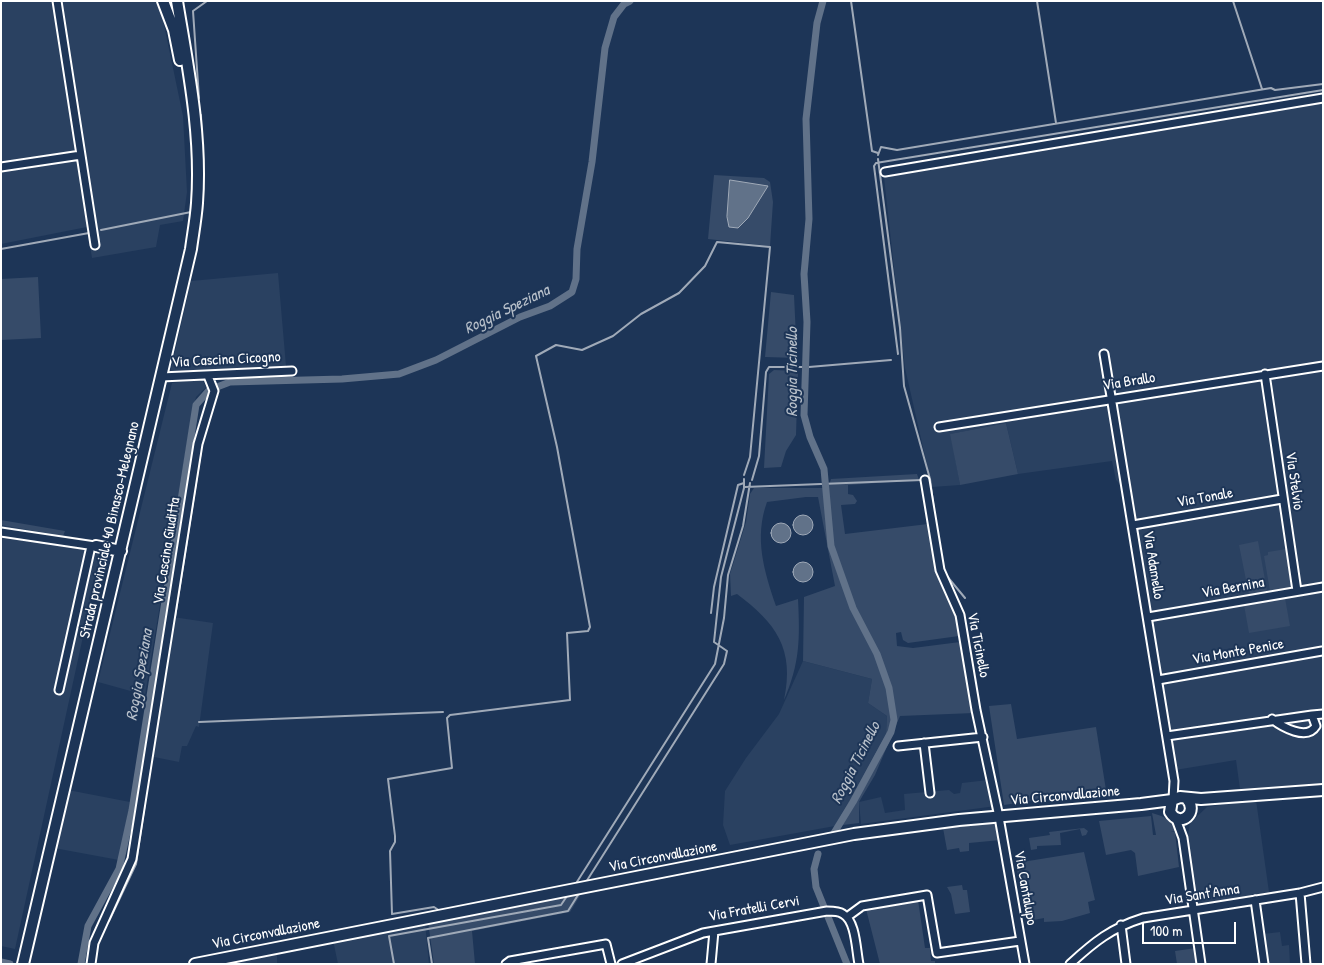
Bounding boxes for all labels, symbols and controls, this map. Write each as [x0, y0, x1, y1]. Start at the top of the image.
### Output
water label: Roggia Speziana [461, 281, 553, 339]
water label: Roggia Ticinello [783, 327, 803, 417]
street label: Via Cascina Cicogno [171, 348, 281, 372]
street label: Via Brallo [1101, 369, 1157, 395]
street label: Strada provinciale 40 Binasco-Melegnano [76, 420, 144, 640]
street label: Via Stelvio [1281, 451, 1307, 511]
street label: Via Tonale [1175, 484, 1235, 512]
street label: Via Cascina Giuditta [150, 496, 184, 606]
street label: Via Adamello [1139, 530, 1167, 600]
street label: Via Bernina [1200, 574, 1266, 602]
street label: Via Ticinello [963, 611, 993, 679]
water label: Roggia Speziana [123, 628, 157, 722]
street label: Via Monte Penice [1191, 635, 1285, 669]
water label: Roggia Ticinello [827, 719, 885, 807]
street label: Via Circonvallazione [1009, 782, 1121, 810]
street label: Via Circonvallazione [607, 838, 719, 876]
street label: Via Cantalupo [1010, 849, 1040, 927]
street label: Via Sant'Anna [1164, 880, 1240, 910]
street label: Via Fratelli Cervi [707, 892, 801, 926]
scale bar [1144, 912, 1238, 944]
street label: Via Circonvallazione [210, 915, 322, 953]
text: 100 m [1150, 920, 1183, 941]

